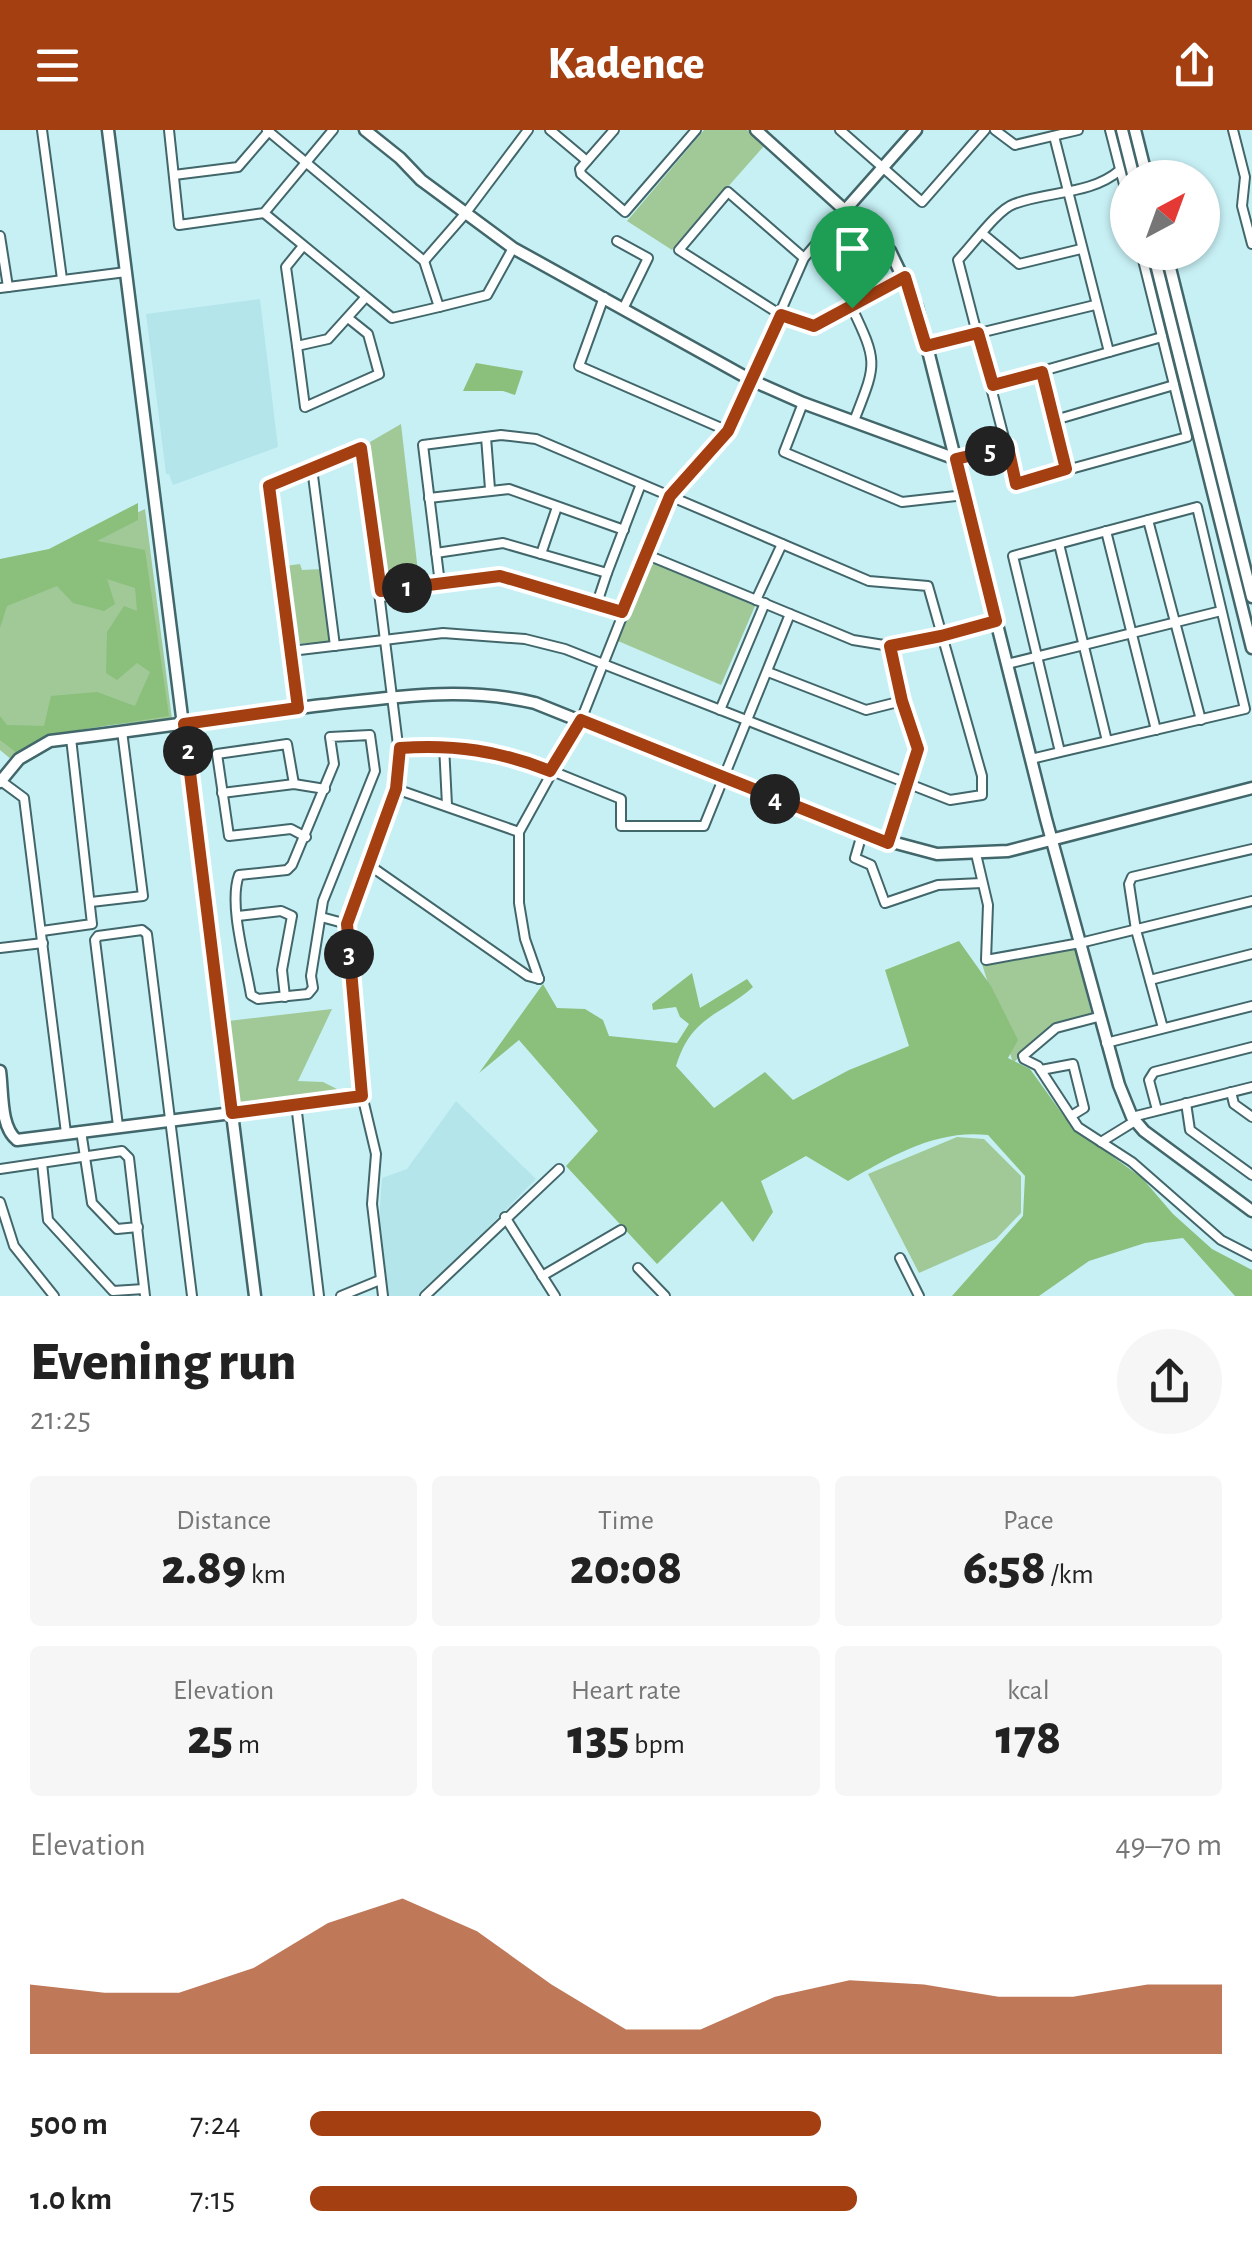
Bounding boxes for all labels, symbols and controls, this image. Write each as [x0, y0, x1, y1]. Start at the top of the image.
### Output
icon: menu [30, 38, 85, 93]
icon: share [1167, 38, 1222, 93]
text: Kadence [548, 42, 704, 87]
north arrow [1110, 160, 1220, 270]
map controls [1110, 160, 1220, 270]
pin [810, 206, 895, 309]
icon: arrive [825, 221, 880, 276]
pin: 5 [965, 426, 1015, 476]
text: 5 [984, 437, 996, 465]
pin: 1 [382, 563, 432, 613]
text: 1 [402, 574, 412, 602]
pin: 2 [163, 726, 213, 776]
text: 2 [181, 737, 195, 765]
pin: 4 [750, 774, 800, 824]
text: 4 [768, 785, 782, 813]
pin: 3 [324, 929, 374, 979]
text: 3 [343, 940, 355, 968]
button: share [1117, 1329, 1222, 1434]
text: Evening run [30, 1335, 296, 1390]
text: 21:25 [30, 1403, 91, 1435]
text: Distance [176, 1507, 271, 1535]
text: Time [598, 1507, 654, 1535]
text: Pace [1003, 1507, 1054, 1535]
text: 2.89 [161, 1543, 246, 1593]
text: 20:08 [570, 1543, 682, 1593]
text: 6:58 [963, 1543, 1046, 1593]
text: km [246, 1561, 286, 1589]
text: /km [1046, 1561, 1094, 1589]
text: Elevation [173, 1677, 274, 1705]
text: Heart rate [571, 1677, 681, 1705]
text: kcal [1007, 1677, 1050, 1705]
text: 25 [187, 1713, 233, 1763]
text: 135 [567, 1713, 629, 1763]
text: 178 [996, 1713, 1061, 1763]
text: m [233, 1731, 260, 1759]
text: bpm [629, 1731, 685, 1759]
text: Elevation [30, 1829, 146, 1861]
text: 49–70 m [1115, 1829, 1222, 1861]
text: 500 m [30, 2108, 108, 2140]
text: 7:24 [190, 2108, 241, 2140]
text: 1.0 km [30, 2183, 112, 2215]
text: 7:15 [190, 2183, 235, 2215]

